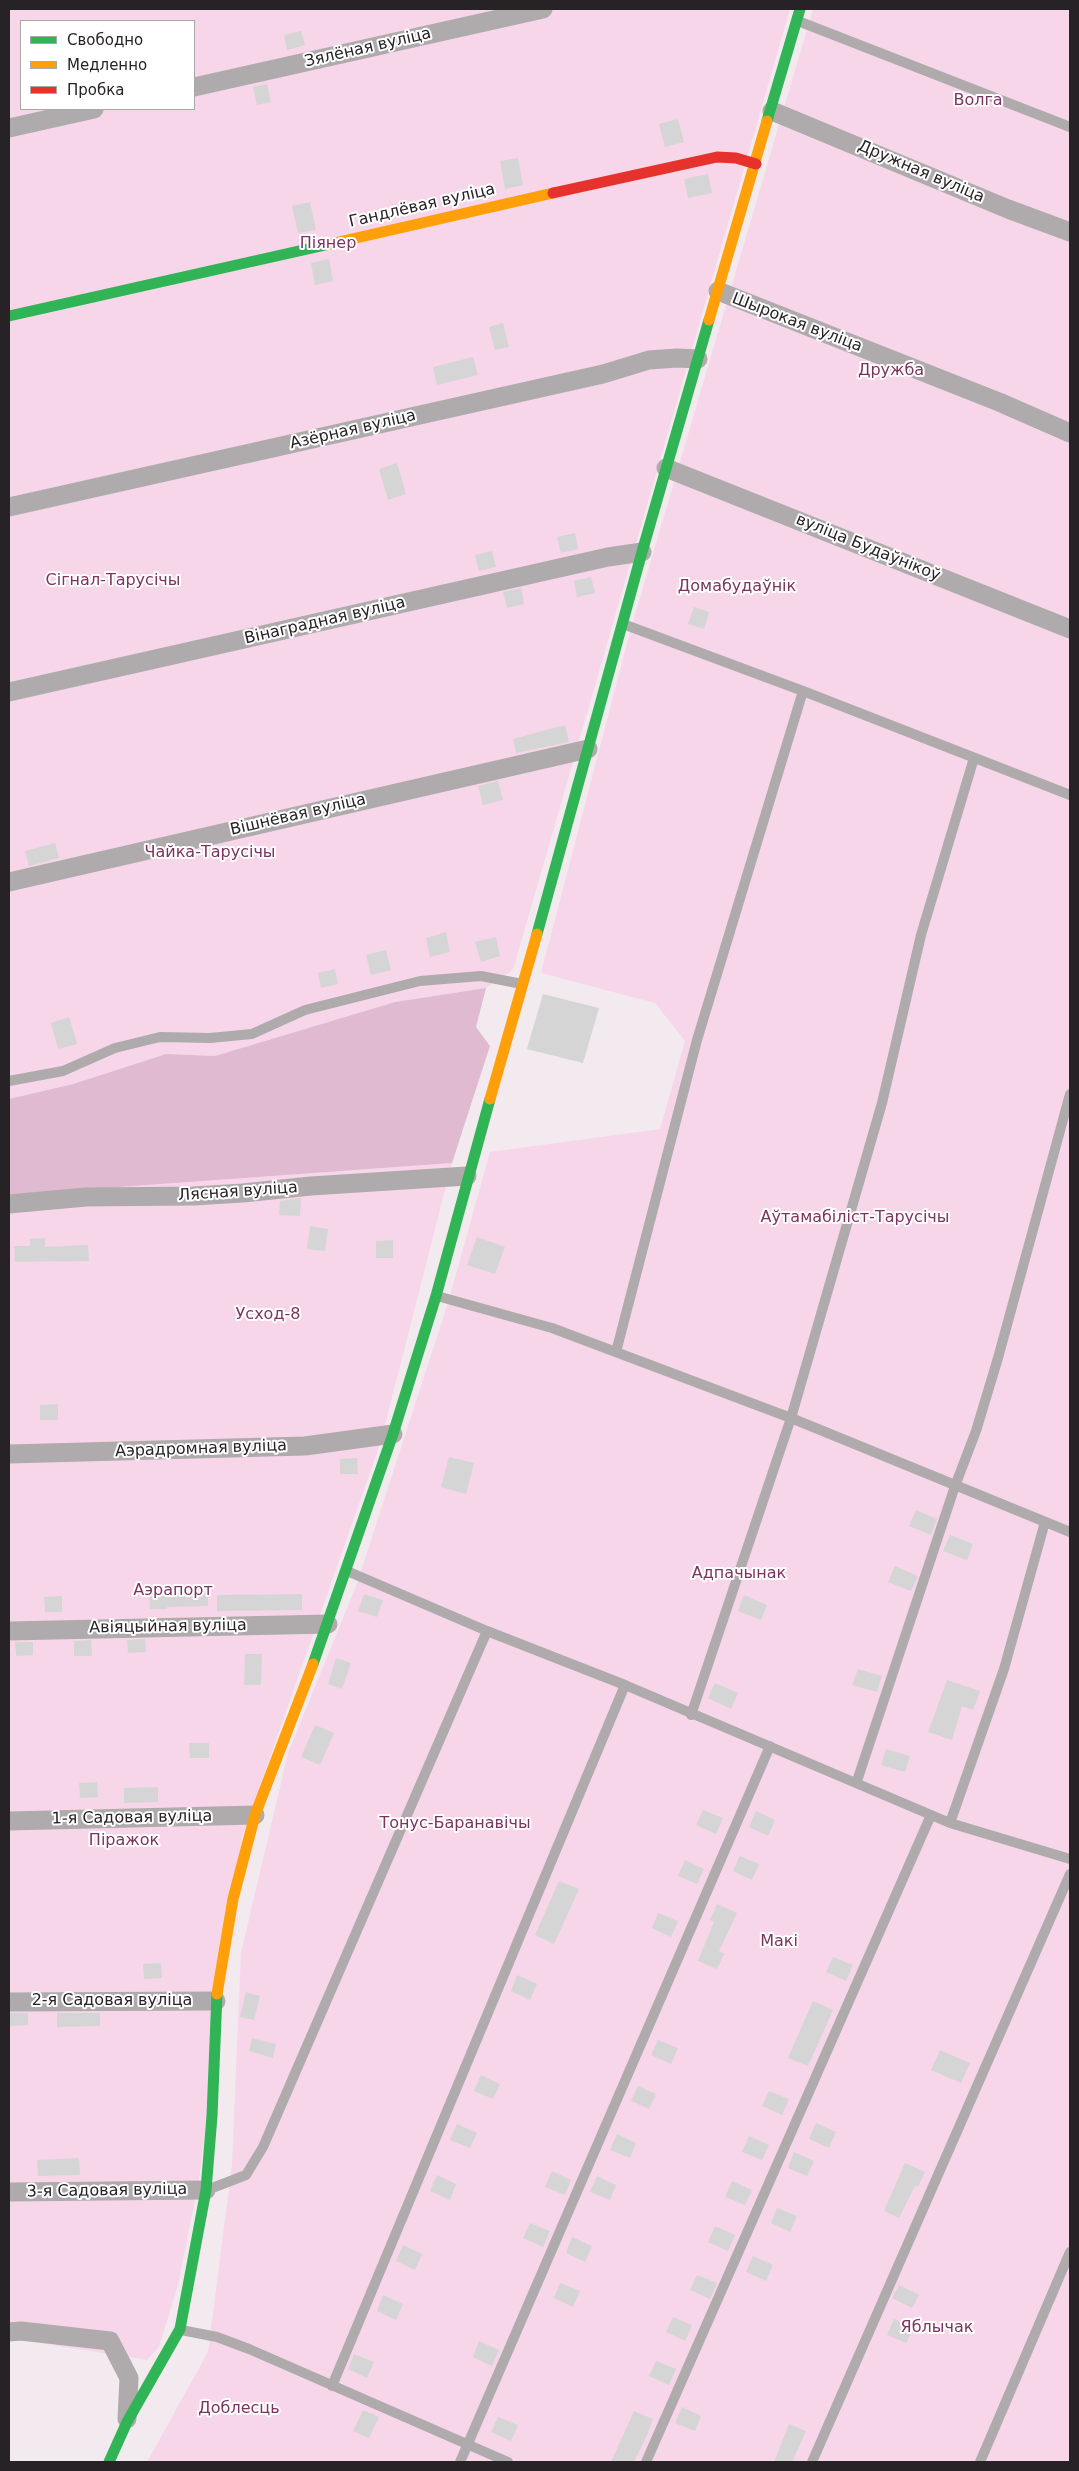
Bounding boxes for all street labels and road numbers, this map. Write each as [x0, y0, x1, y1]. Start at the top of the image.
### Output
street label: Зялёная вуліца [303, 24, 433, 72]
street label: Дружная вуліца [855, 137, 987, 207]
street label: Гандлёвая вуліца [347, 180, 497, 232]
street label: Шырокая вуліца [729, 289, 865, 357]
street label: Азёрная вуліца [288, 406, 418, 454]
street label: вуліца Будаўнікоў [793, 510, 943, 586]
street label: Вінаградная вуліца [243, 593, 407, 649]
street label: Вішнёвая вуліца [228, 790, 368, 840]
street label: Лясная вуліца [178, 1178, 298, 1206]
street label: Аэрадромная вуліца [115, 1436, 287, 1462]
street label: Авіяцыйная вуліца [89, 1616, 247, 1638]
street label: 1-я Садовая вуліца [51, 1807, 213, 1829]
street label: 2-я Садовая вуліца [32, 1991, 192, 2011]
street label: 3-я Садовая вуліца [26, 2180, 188, 2202]

